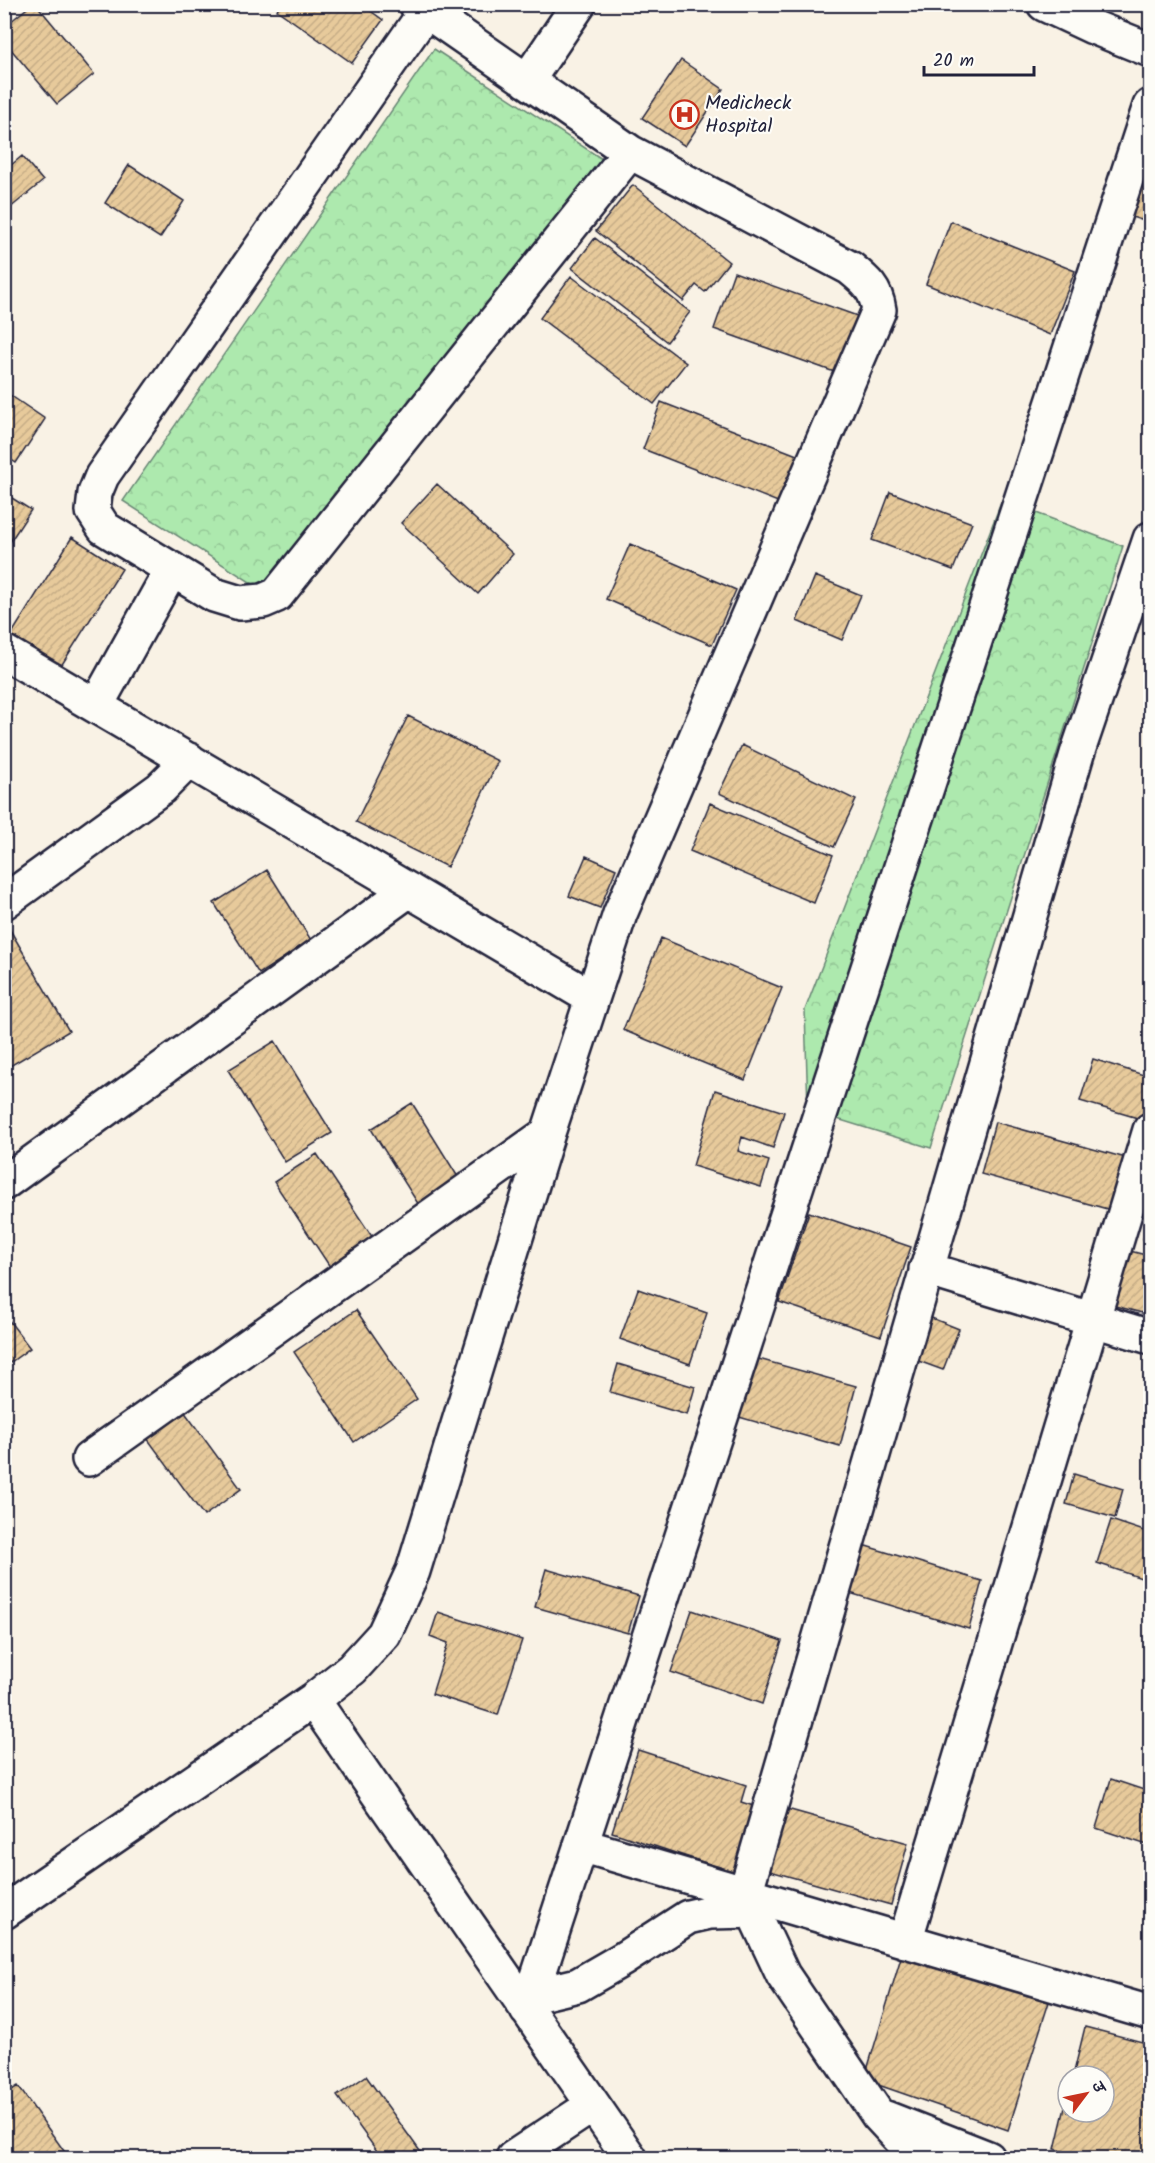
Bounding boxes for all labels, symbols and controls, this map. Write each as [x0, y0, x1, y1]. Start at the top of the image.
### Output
scale bar [924, 39, 1034, 77]
text: 20 m [933, 47, 974, 76]
place label: Medicheck Hospital [705, 88, 792, 143]
hospital icon: Medicheck Hospital [668, 99, 700, 131]
north arrow [1056, 2064, 1116, 2124]
text: उ [1084, 2076, 1112, 2100]

